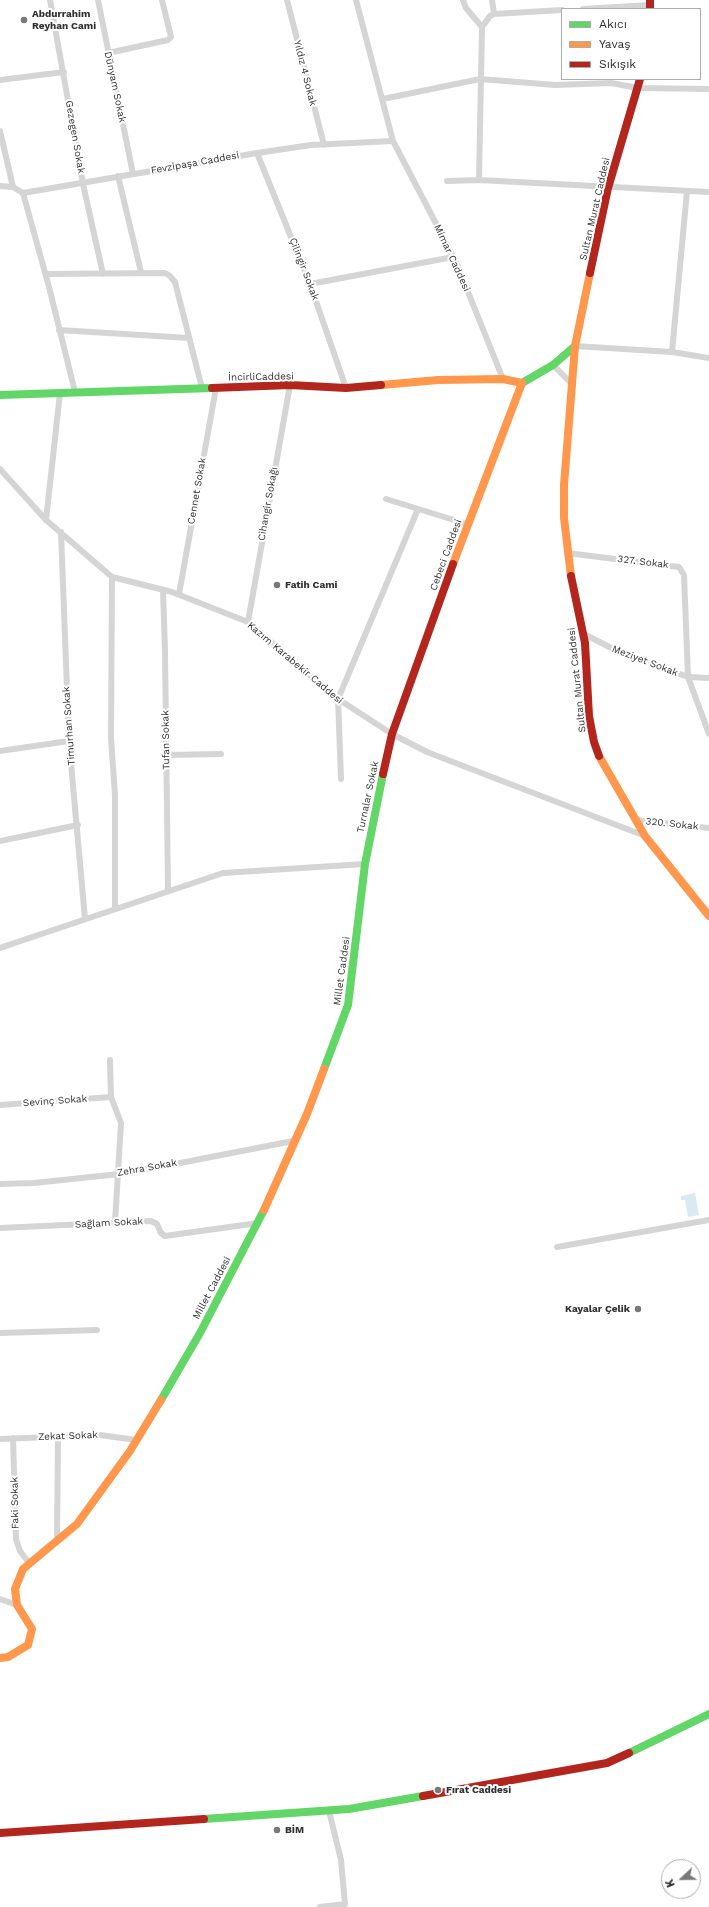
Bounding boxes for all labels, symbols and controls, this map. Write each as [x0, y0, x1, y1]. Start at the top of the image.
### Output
place label: Abdurrahim Reyhan Cami [32, 8, 96, 32]
legend [561, 8, 701, 80]
marker: Abdurrahim Reyhan Cami [19, 15, 29, 25]
text: Akıcı [599, 17, 627, 31]
text: Yavaş [599, 37, 631, 51]
street label: Yıldız 4 Sokak [291, 39, 319, 107]
street label: Dünyam Sokak [102, 50, 128, 124]
text: Sıkışık [599, 57, 636, 71]
street label: Gezegen Sokak [63, 100, 87, 174]
street label: Fevzipaşa Caddesi [150, 149, 240, 177]
street label: Sultan Murat Caddesi [577, 156, 613, 262]
street label: Mimar Caddesi [431, 223, 473, 293]
street label: Çilingir Sokak [287, 236, 321, 302]
street label: İncirliCaddesi [228, 370, 294, 384]
street label: Cennet Sokak [185, 457, 209, 525]
street label: Cihangir Sokağı [256, 466, 280, 542]
street label: Cebeci Caddesi [428, 518, 464, 592]
street label: 327. Sokak [617, 553, 669, 571]
place label: Fatih Cami [285, 579, 338, 591]
marker: Fatih Cami [272, 580, 282, 590]
street label: Kazım Karabekir Caddesi [245, 619, 345, 707]
street label: Sultan Murat Caddesi [566, 627, 588, 733]
street label: Meziyet Sokak [610, 643, 680, 679]
street label: Timurhan Sokak [60, 686, 78, 766]
street label: Tufan Sokak [159, 710, 173, 770]
street label: Turnalar Sokak [355, 760, 381, 834]
street label: 320. Sokak [645, 815, 699, 833]
street label: Millet Caddesi [331, 936, 353, 1006]
street label: Sevinç Sokak [22, 1093, 88, 1109]
street label: Zehra Sokak [116, 1157, 178, 1179]
street label: Sağlam Sokak [75, 1215, 143, 1231]
street label: Millet Caddesi [190, 1255, 234, 1321]
place label: Kayalar Çelik [565, 1303, 630, 1315]
marker: Kayalar Çelik [633, 1304, 643, 1314]
street label: Zekat Sokak [38, 1429, 98, 1443]
street label: Faki Sokak [9, 1477, 21, 1529]
place label: Fırat Caddesi [446, 1784, 511, 1796]
marker: Fırat Caddesi [433, 1785, 443, 1795]
place label: BİM [285, 1824, 304, 1836]
marker: BİM [272, 1825, 282, 1835]
north arrow [661, 1859, 701, 1899]
text: K [663, 1877, 678, 1889]

